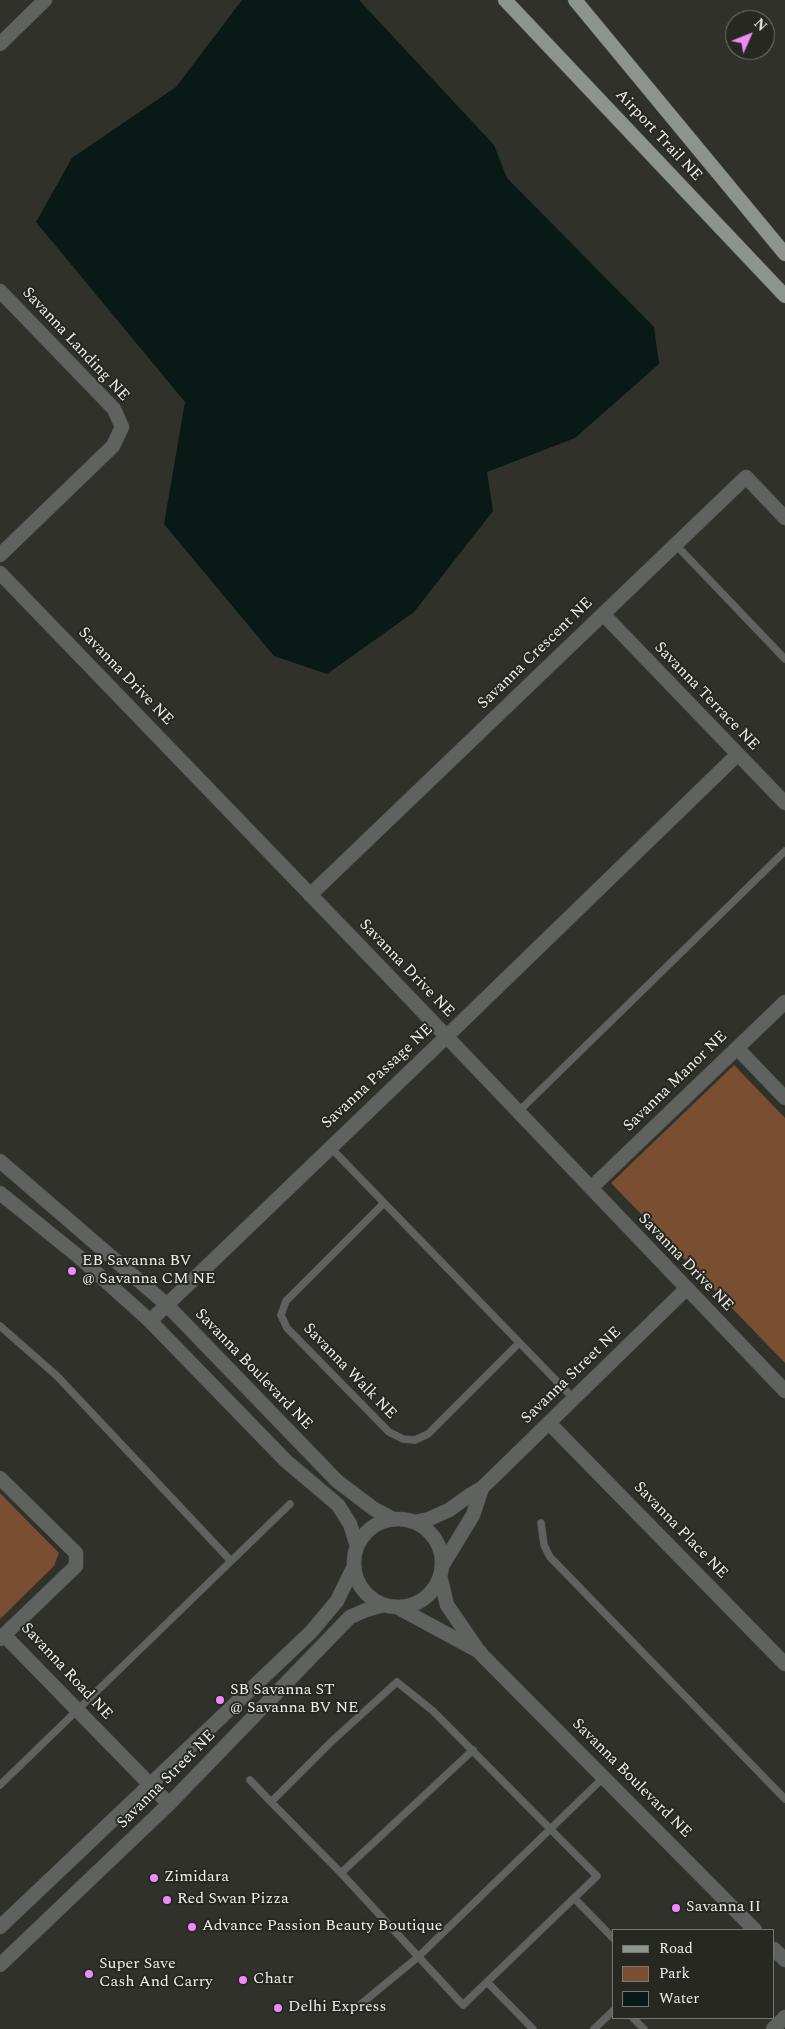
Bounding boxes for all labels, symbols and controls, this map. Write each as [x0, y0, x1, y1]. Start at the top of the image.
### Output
north arrow [725, 10, 775, 60]
text: N [749, 14, 772, 36]
street label: Airport Trail NE [611, 86, 705, 186]
street label: Savanna Landing NE [17, 284, 133, 406]
street label: Savanna Crescent NE [474, 594, 598, 714]
street label: Savanna Drive NE [73, 624, 177, 730]
street label: Savanna Terrace NE [649, 639, 763, 755]
street label: Savanna Drive NE [354, 916, 458, 1022]
street label: Savanna Passage NE [318, 1021, 438, 1133]
street label: Savanna Manor NE [620, 1027, 732, 1137]
street label: Savanna Drive NE [633, 1210, 737, 1316]
place label: EB Savanna BV @ Savanna CM NE [82, 1252, 216, 1290]
marker: EB Savanna BV @ Savanna CM NE [66, 1265, 78, 1277]
street label: Savanna Boulevard NE [190, 1305, 316, 1435]
street label: Savanna Walk NE [298, 1320, 400, 1424]
street label: Savanna Street NE [518, 1323, 626, 1429]
street label: Savanna Place NE [629, 1478, 731, 1584]
street label: Savanna Road NE [16, 1620, 116, 1724]
place label: SB Savanna ST @ Savanna BV NE [230, 1681, 358, 1719]
marker: SB Savanna ST @ Savanna BV NE [214, 1694, 226, 1706]
street label: Savanna Boulevard NE [567, 1715, 695, 1843]
street label: Savanna Street NE [114, 1727, 220, 1833]
place label: Zimidara [164, 1868, 229, 1888]
marker: Zimidara [148, 1872, 160, 1884]
place label: Red Swan Pizza [177, 1890, 289, 1910]
marker: Red Swan Pizza [161, 1894, 173, 1906]
place label: Savanna II [686, 1898, 761, 1918]
marker: Savanna II [670, 1902, 682, 1914]
place label: Advance Passion Beauty Boutique [202, 1917, 442, 1937]
marker: Advance Passion Beauty Boutique [186, 1921, 198, 1933]
legend [612, 1929, 775, 2019]
text: Road [659, 1937, 693, 1960]
place label: Super Save Cash And Carry [99, 1955, 213, 1993]
text: Park [659, 1962, 690, 1985]
marker: Super Save Cash And Carry [83, 1968, 95, 1980]
place label: Chatr [253, 1970, 294, 1990]
marker: Chatr [237, 1974, 249, 1986]
text: Water [659, 1987, 699, 2010]
place label: Delhi Express [288, 1998, 386, 2018]
marker: Delhi Express [272, 2002, 284, 2014]

